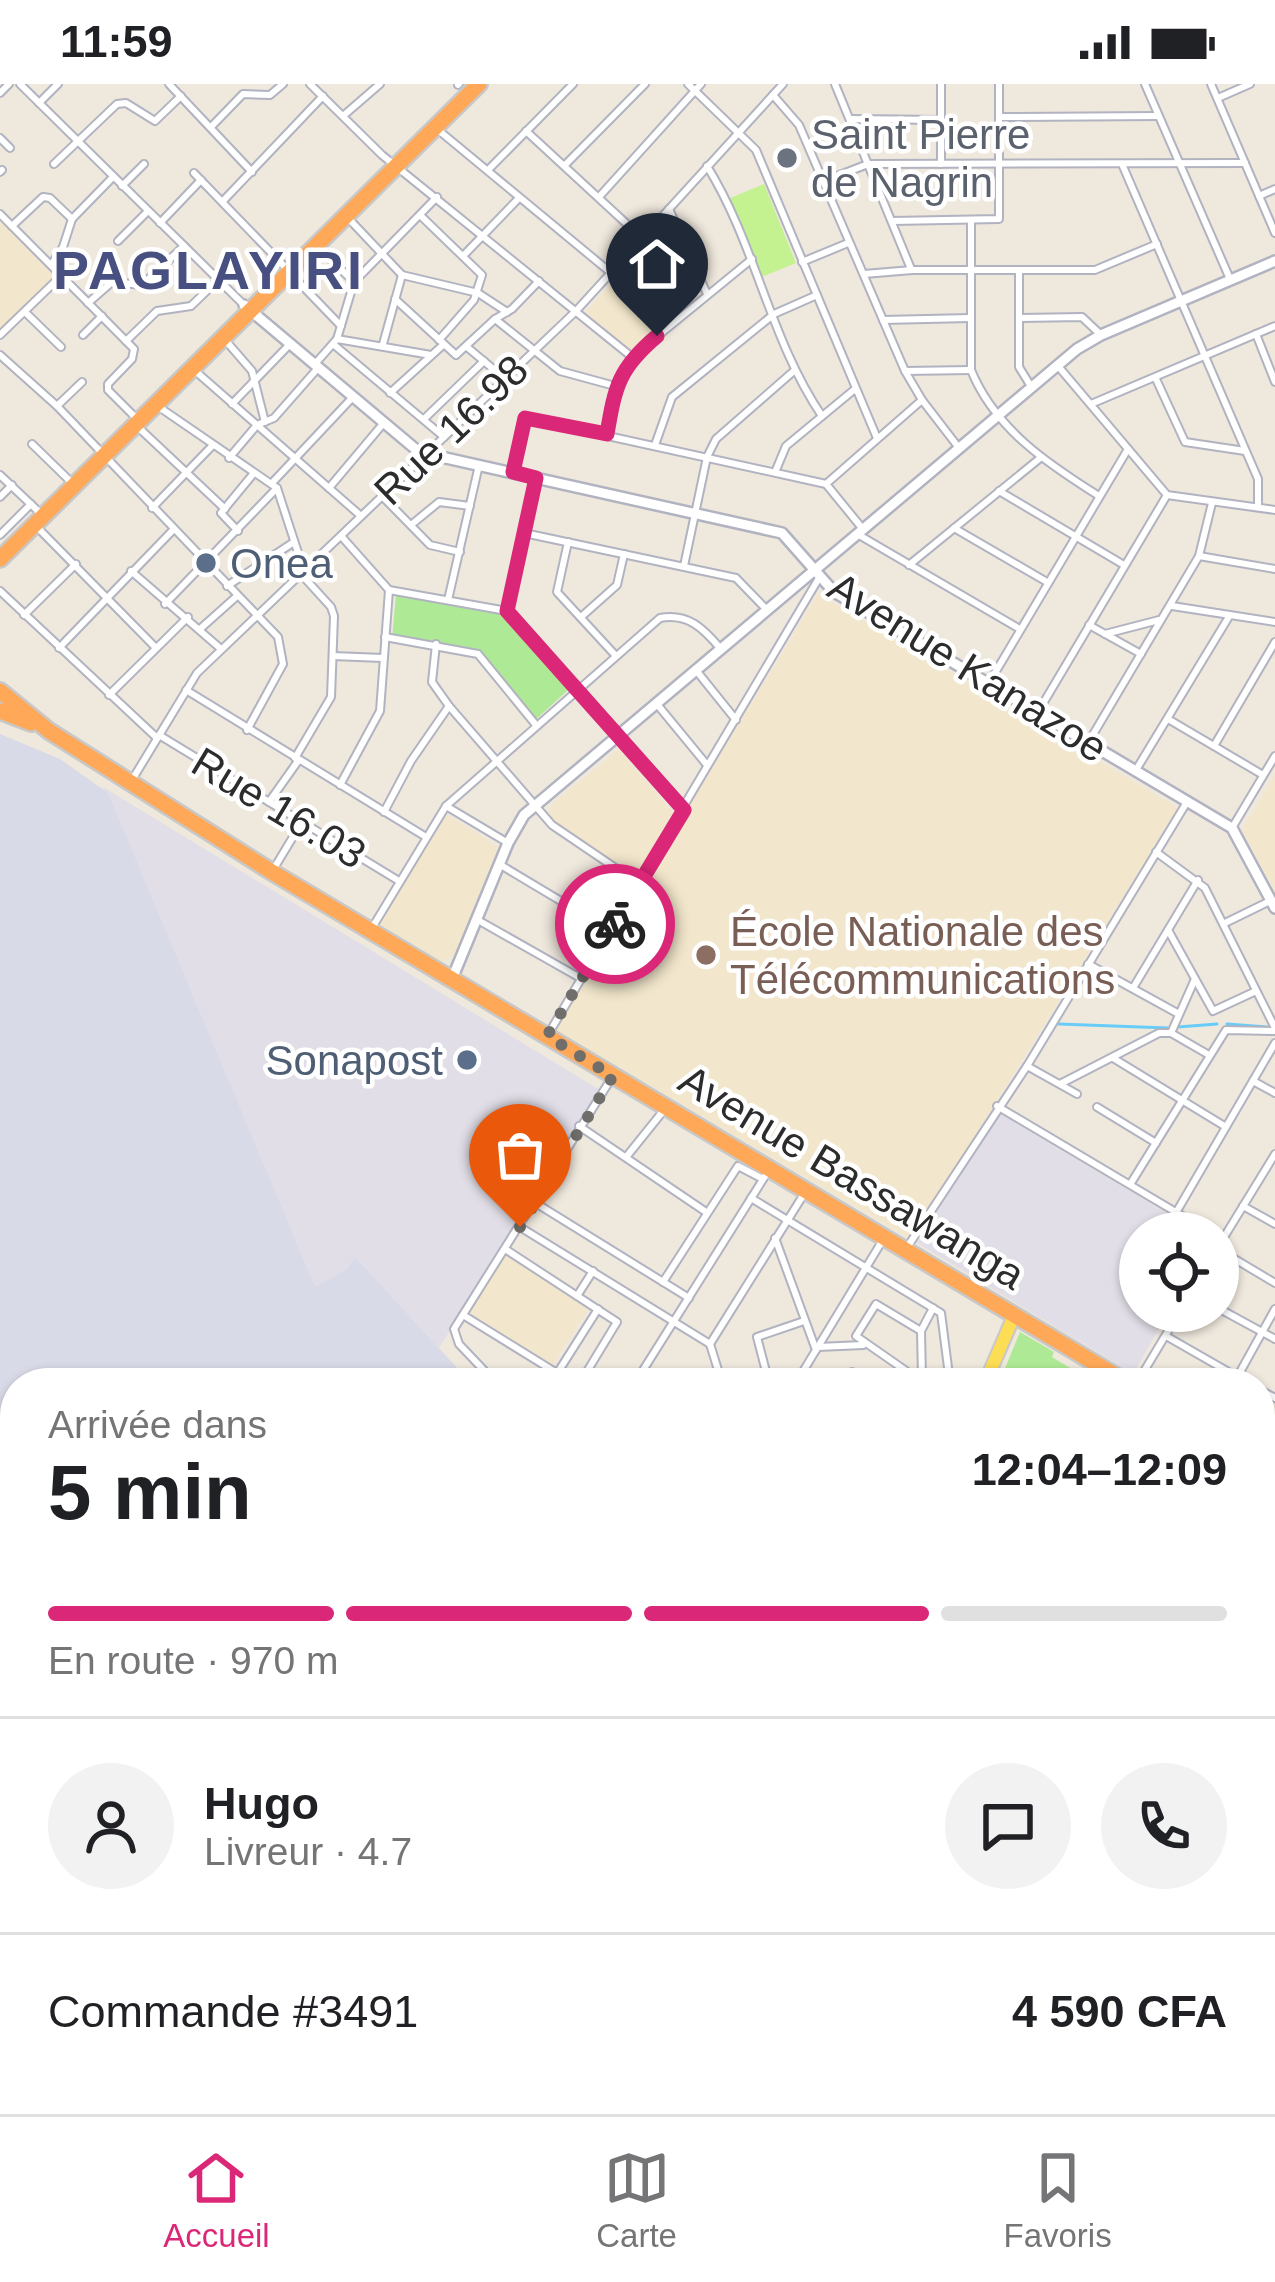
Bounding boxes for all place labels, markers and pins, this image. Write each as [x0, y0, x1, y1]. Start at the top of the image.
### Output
place label: Saint Pierre de Nagrin [811, 111, 1030, 206]
marker: Saint Pierre de Nagrin [774, 145, 800, 171]
pin [606, 213, 708, 336]
place label: Onea [230, 540, 333, 587]
marker: Onea [193, 550, 219, 576]
place label: École Nationale des Télécommunications [730, 908, 1115, 1003]
marker: École Nationale des Télécommunications [693, 942, 719, 968]
place label: Sonapost [266, 1037, 443, 1084]
marker: Sonapost [454, 1047, 480, 1073]
pin [469, 1104, 571, 1227]

